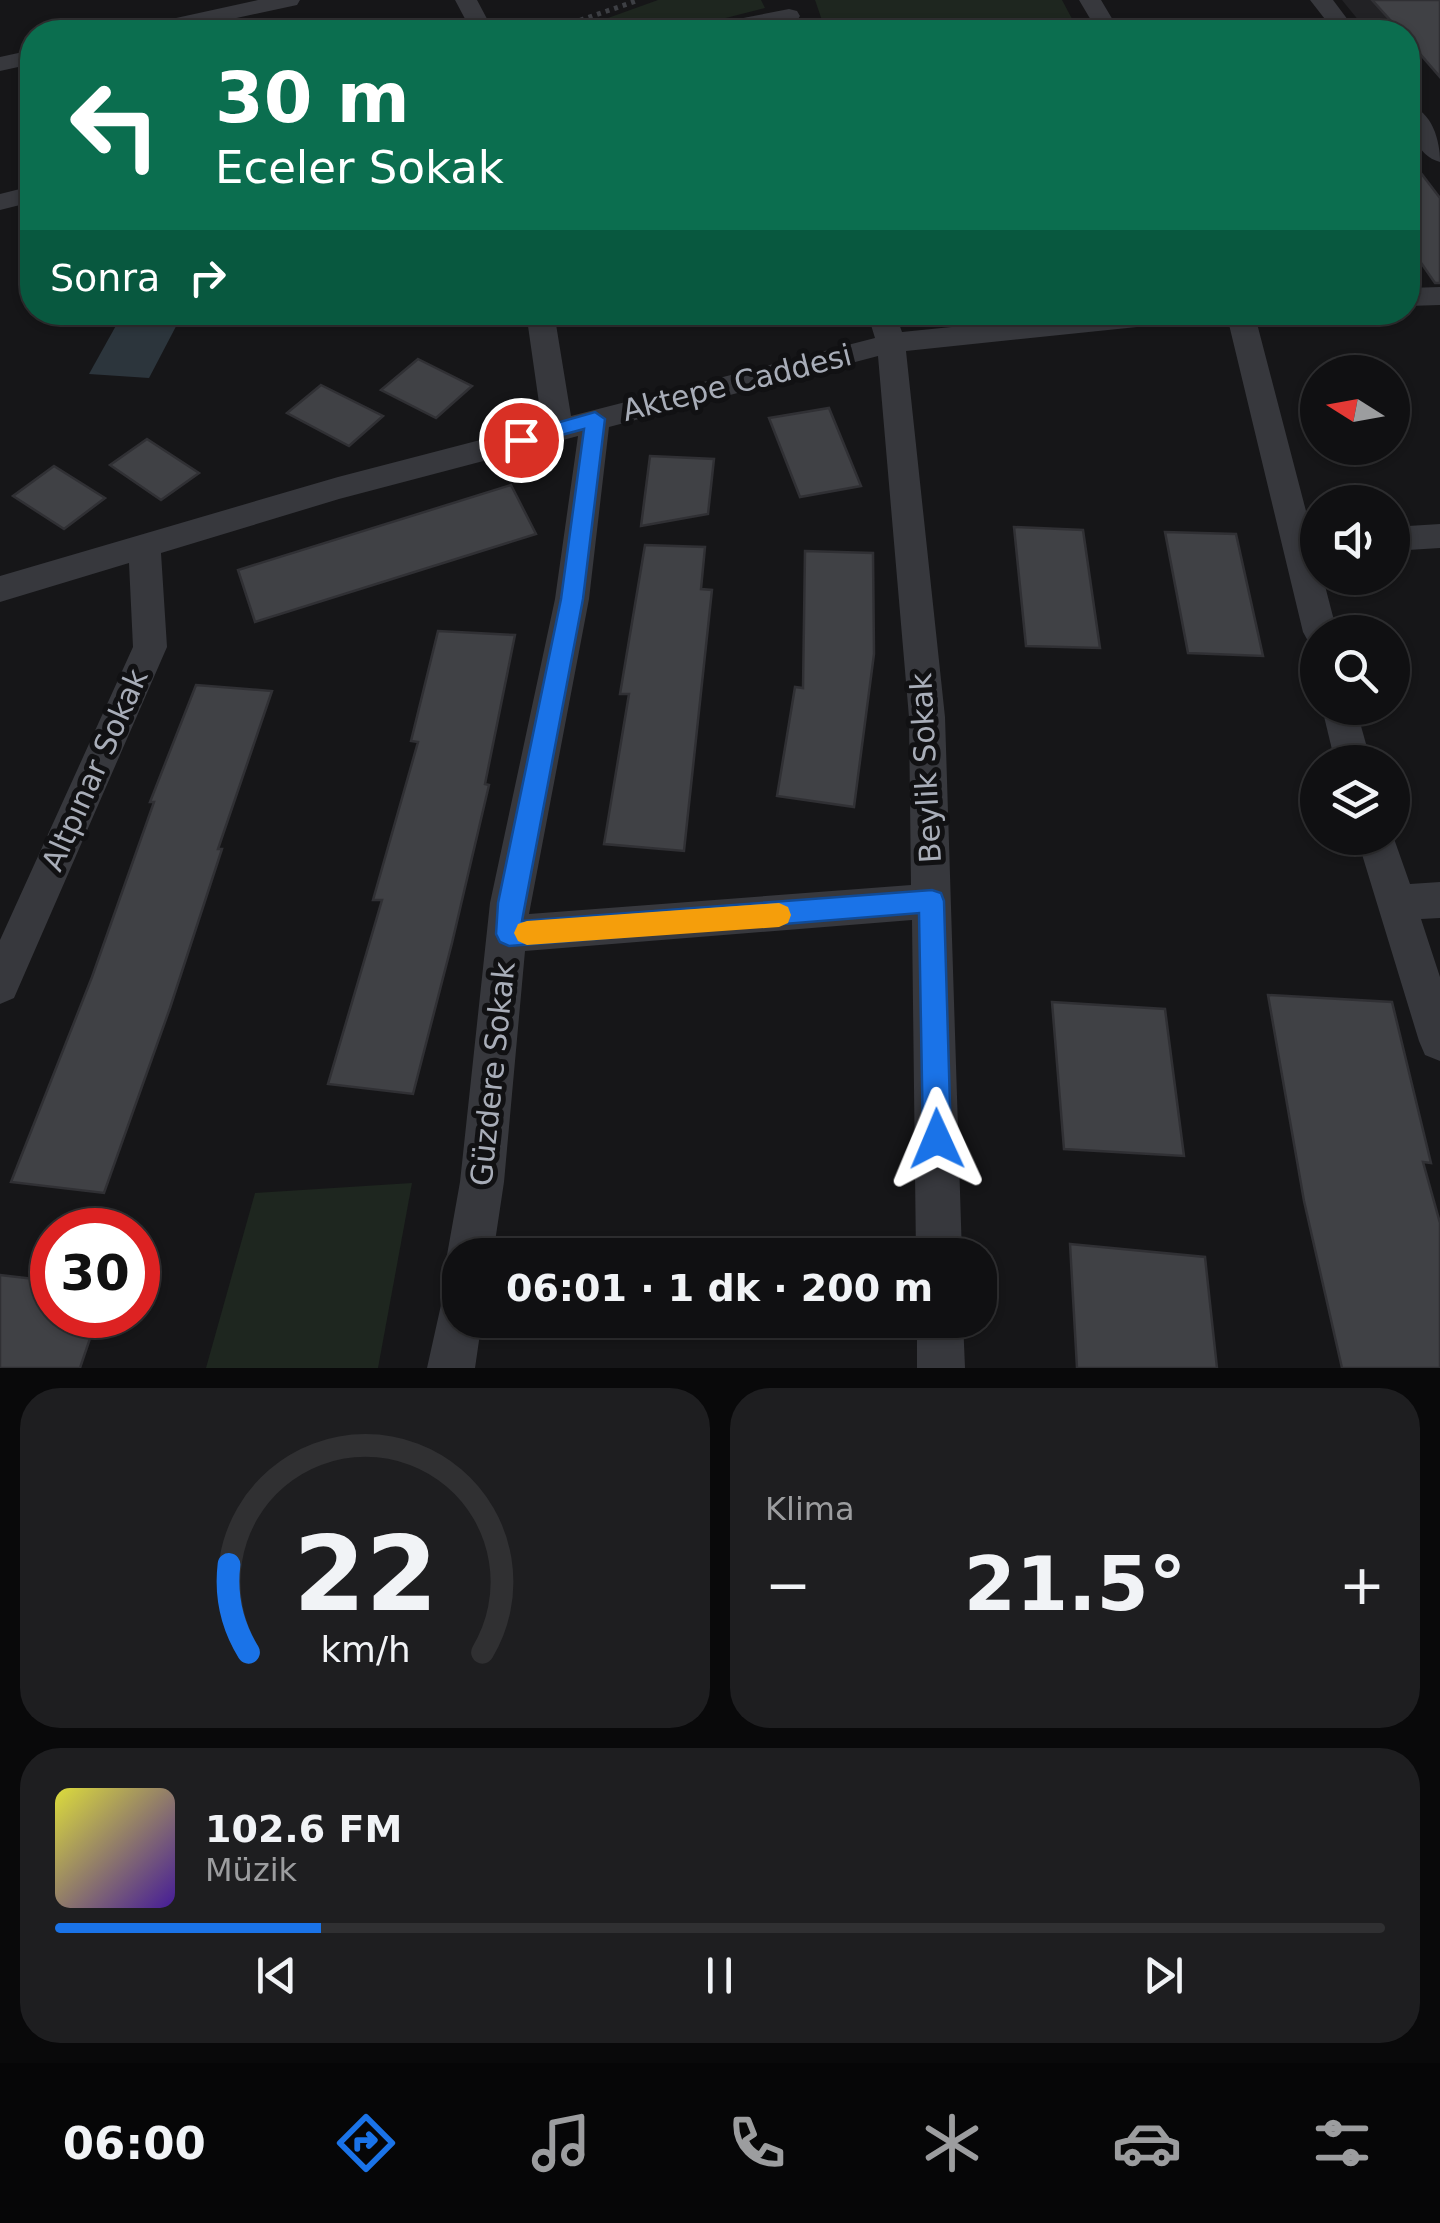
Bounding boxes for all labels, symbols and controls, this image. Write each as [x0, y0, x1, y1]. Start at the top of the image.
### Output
text: 30 m [215, 57, 410, 139]
icon: left [50, 60, 180, 190]
text: Eceler Sokak [215, 141, 504, 194]
icon: right [180, 250, 235, 305]
text: Sonra [50, 256, 160, 300]
street label: Aktepe Caddesi [619, 337, 855, 428]
north arrow [1300, 355, 1410, 465]
map controls [1300, 355, 1410, 855]
pin [479, 398, 564, 483]
icon: arrive [494, 413, 549, 468]
button: sound [1300, 485, 1410, 595]
button: search [1300, 615, 1410, 725]
street label: Altpınar Sokak [34, 663, 155, 876]
street label: Beylik Sokak [903, 671, 948, 864]
button: layers [1300, 745, 1410, 855]
street label: Güzdere Sokak [463, 960, 522, 1188]
position arrow [885, 1087, 989, 1191]
speed limit sign: 30 [30, 1208, 160, 1338]
text: 06:01 · 1 dk · 200 m [506, 1266, 933, 1310]
text: Klima [765, 1490, 855, 1528]
text: 22 [293, 1513, 437, 1635]
text: 21.5° [964, 1540, 1186, 1628]
text: − [765, 1553, 811, 1617]
text: + [1339, 1553, 1385, 1617]
text: km/h [320, 1629, 410, 1670]
text: 102.6 FM [205, 1807, 402, 1851]
text: Müzik [205, 1851, 297, 1889]
icon: previous [249, 1948, 304, 2003]
icon: pause [692, 1948, 747, 2003]
icon: next [1136, 1948, 1191, 2003]
icon: directions [331, 2108, 401, 2178]
icon: music [526, 2108, 596, 2178]
icon: phone [722, 2108, 792, 2178]
icon: climate [917, 2108, 987, 2178]
icon: car [1112, 2108, 1182, 2178]
icon: filters [1307, 2108, 1377, 2178]
text: 06:00 [63, 2117, 206, 2170]

